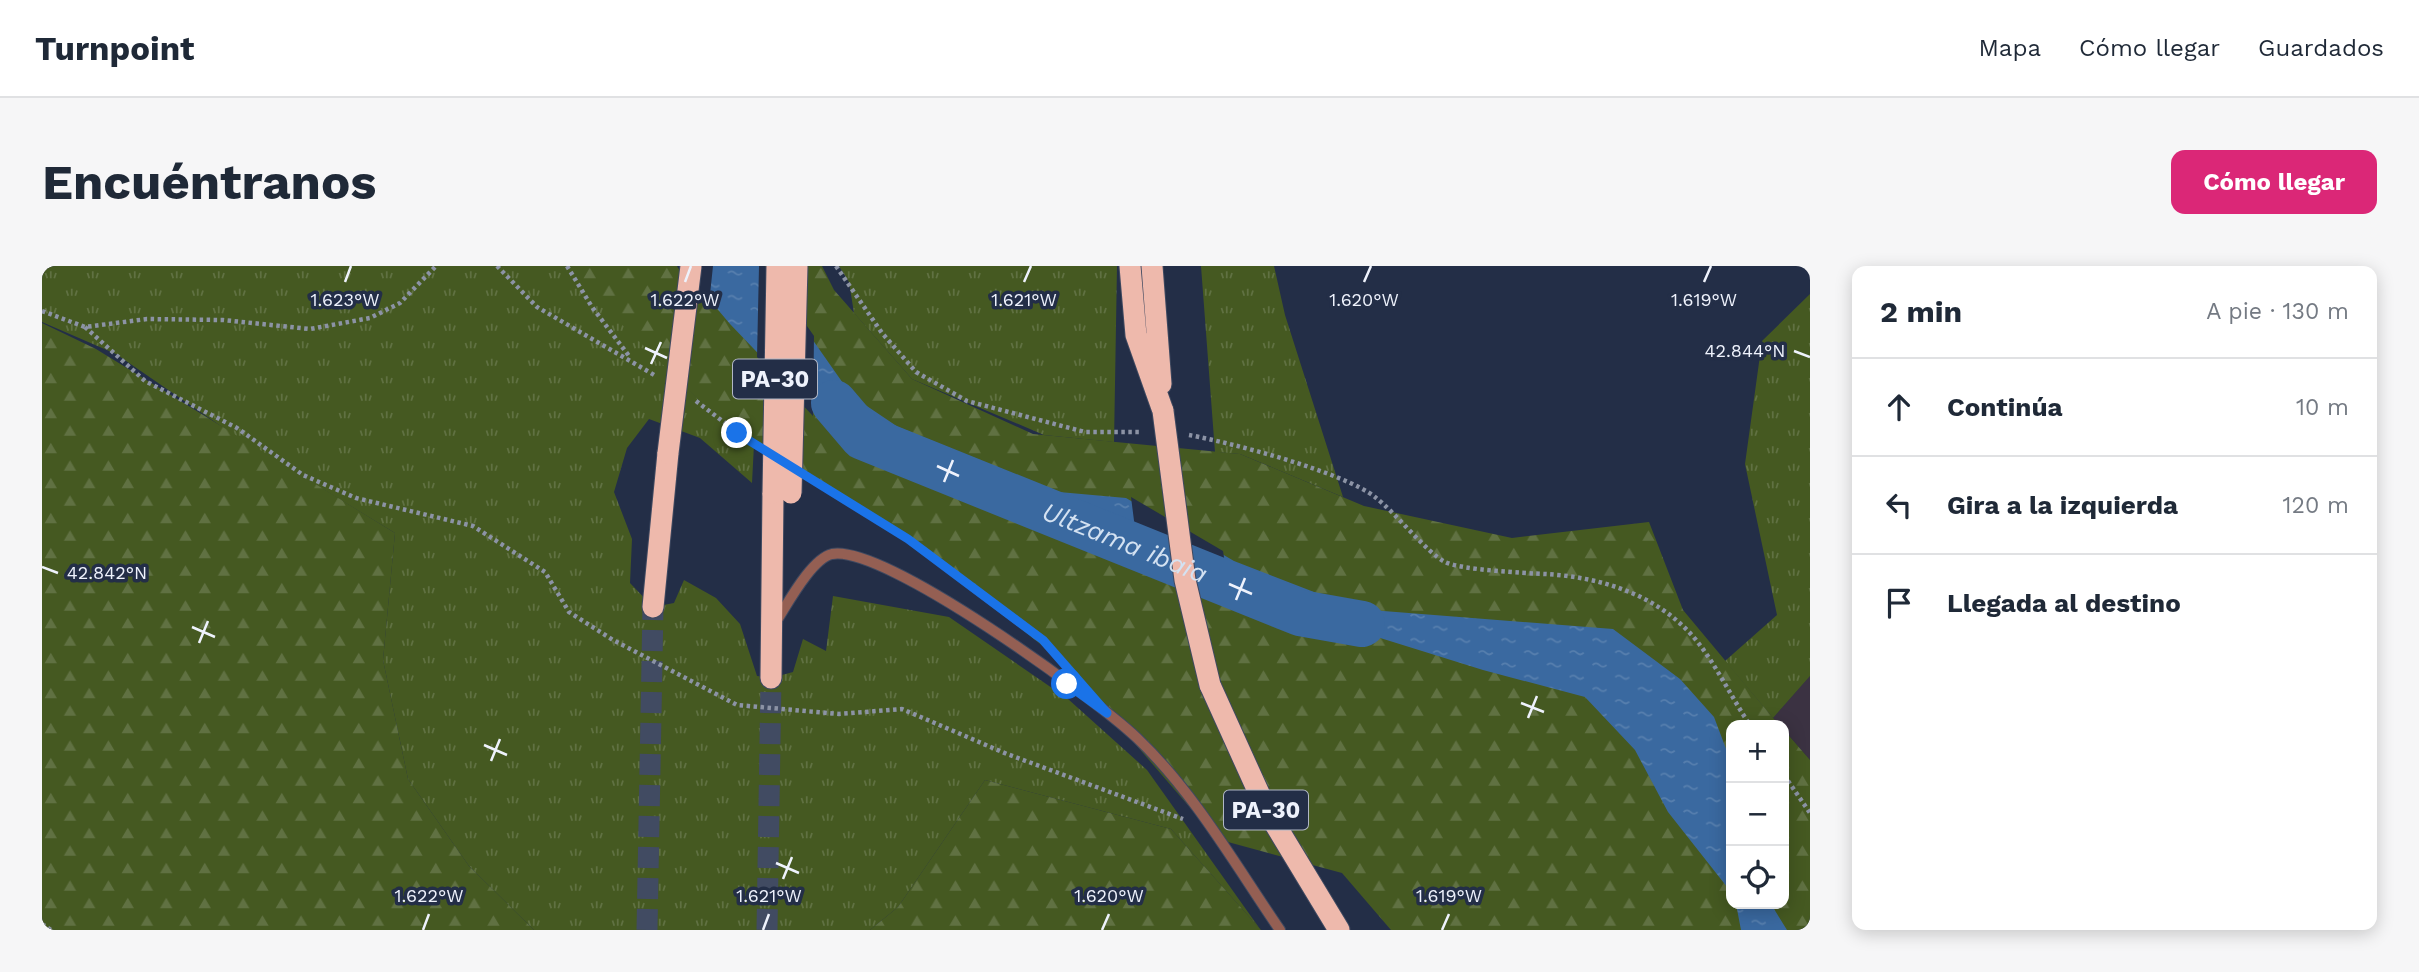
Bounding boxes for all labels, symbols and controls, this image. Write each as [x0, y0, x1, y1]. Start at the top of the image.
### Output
text: Turnpoint [35, 29, 194, 68]
text: Mapa [1979, 34, 2041, 62]
text: Cómo llegar [2079, 34, 2220, 62]
text: Guardados [2258, 34, 2384, 62]
button: Cómo llegar [2171, 150, 2377, 214]
text: Encuéntranos [42, 153, 376, 211]
text: 1.623°W [310, 289, 380, 310]
text: 1.622°W [650, 289, 720, 310]
text: 1.621°W [991, 289, 1057, 310]
text: 1.620°W [1329, 289, 1399, 310]
text: 1.619°W [1671, 289, 1737, 310]
text: 2 min [1880, 294, 1962, 329]
text: A pie · 130 m [2206, 298, 2349, 325]
text: 42.844°N [1705, 340, 1785, 361]
road number: PA-30 [733, 360, 817, 398]
icon: ahead [1880, 388, 1918, 426]
text: Continúa [1947, 392, 2063, 422]
text: 10 m [2296, 394, 2349, 421]
route end [721, 417, 752, 448]
icon: left [1880, 486, 1918, 524]
text: Gira a la izquierda [1947, 490, 2178, 520]
text: 120 m [2283, 492, 2349, 519]
water label: Ultzama ibaia [1038, 496, 1212, 589]
text: 42.842°N [67, 562, 147, 583]
icon: arrive [1880, 584, 1918, 622]
text: Llegada al destino [1947, 588, 2181, 618]
route start [1051, 668, 1082, 699]
map controls [1726, 720, 1789, 909]
button: + [1726, 720, 1789, 783]
button: − [1726, 783, 1789, 846]
road number: PA-30 [1224, 790, 1308, 830]
button: locate [1726, 846, 1789, 909]
text: 1.622°W [394, 885, 464, 906]
text: 1.621°W [736, 885, 802, 906]
text: 1.620°W [1074, 885, 1144, 906]
text: 1.619°W [1416, 885, 1482, 906]

